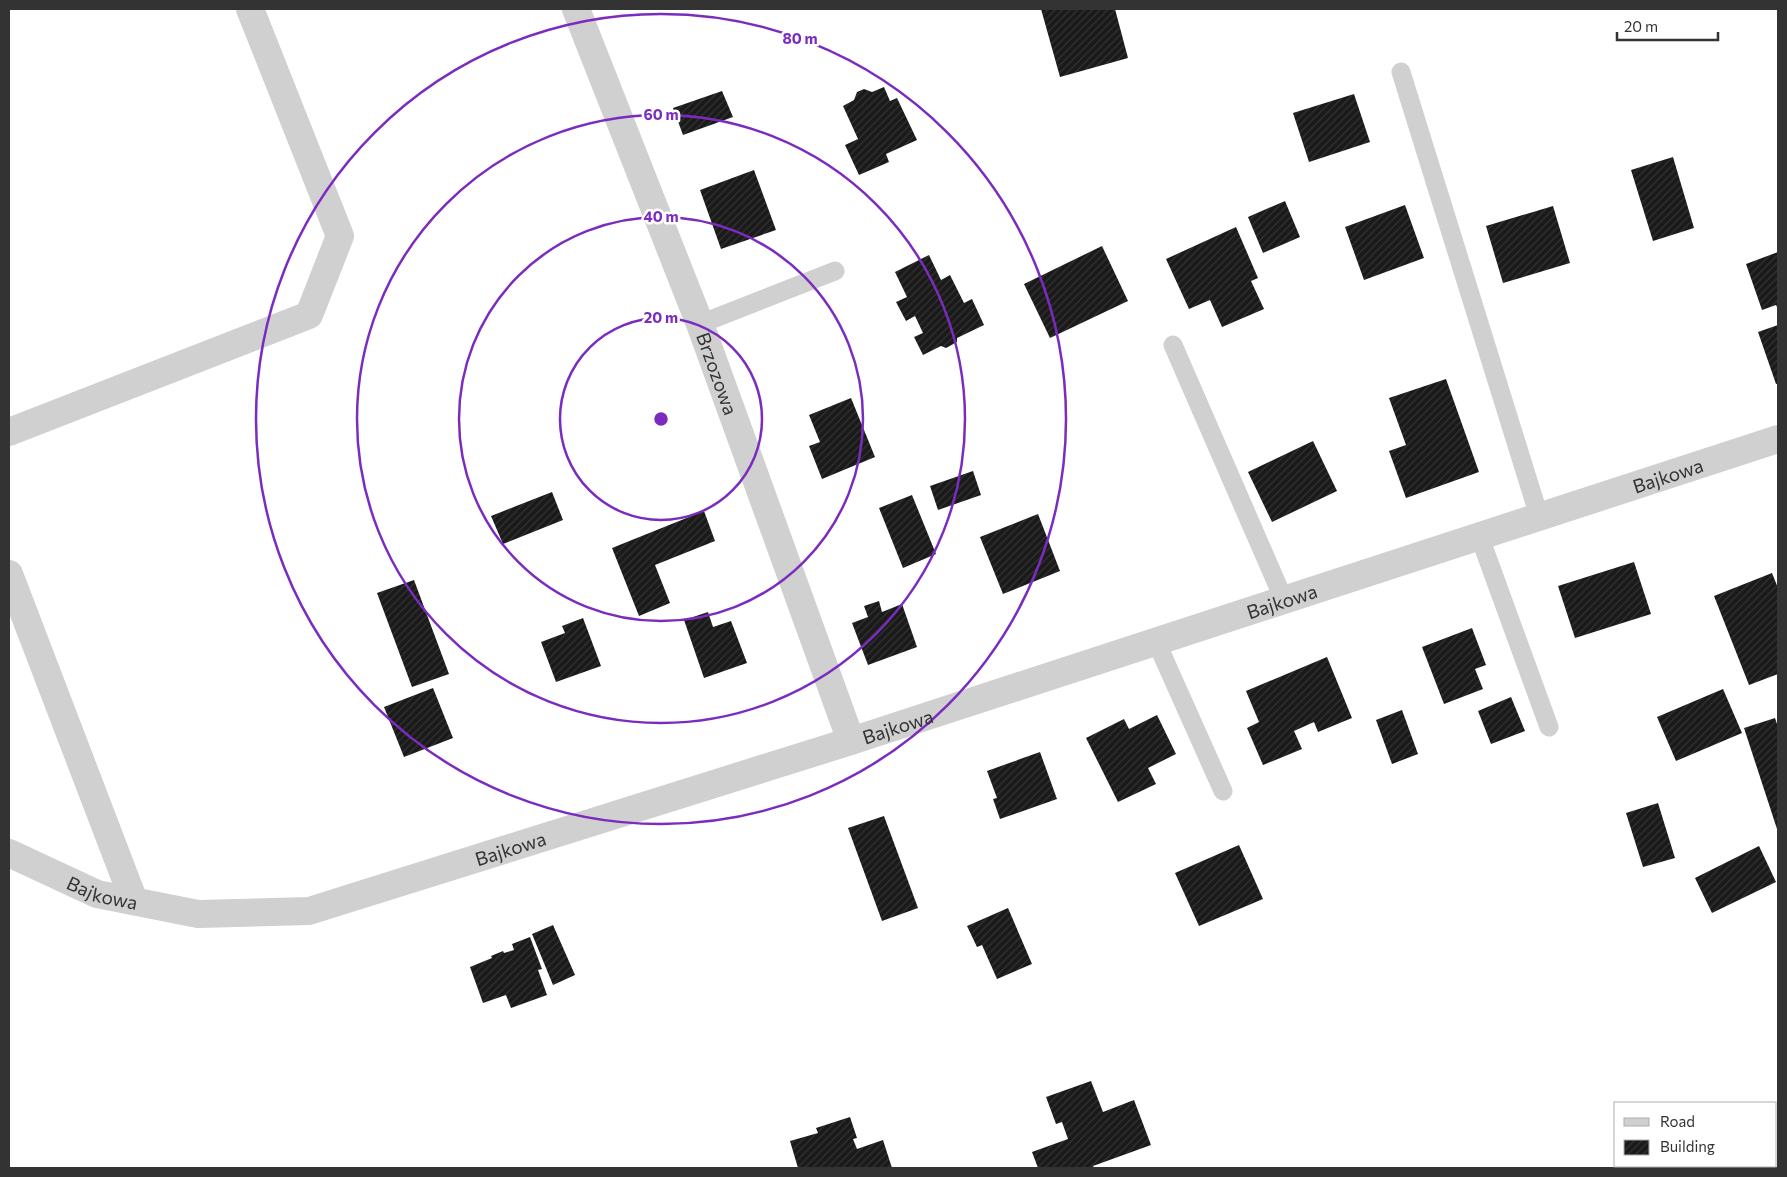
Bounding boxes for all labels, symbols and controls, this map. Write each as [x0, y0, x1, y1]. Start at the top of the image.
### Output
scale bar [1617, 10, 1718, 42]
text: 20 m [1624, 17, 1658, 35]
text: 80 m [782, 29, 818, 47]
text: 60 m [643, 105, 679, 123]
text: 40 m [643, 207, 679, 225]
text: 20 m [644, 308, 678, 326]
street label: Brzozowa [692, 329, 743, 418]
centre of rings [652, 410, 670, 428]
street label: Bajkowa [1629, 453, 1706, 497]
street label: Bajkowa [1243, 578, 1320, 623]
street label: Bajkowa [859, 704, 936, 748]
street label: Bajkowa [472, 826, 548, 870]
street label: Bajkowa [64, 870, 140, 913]
legend [1614, 1102, 1777, 1167]
text: Road [1660, 1112, 1695, 1130]
text: Building [1660, 1137, 1715, 1155]

